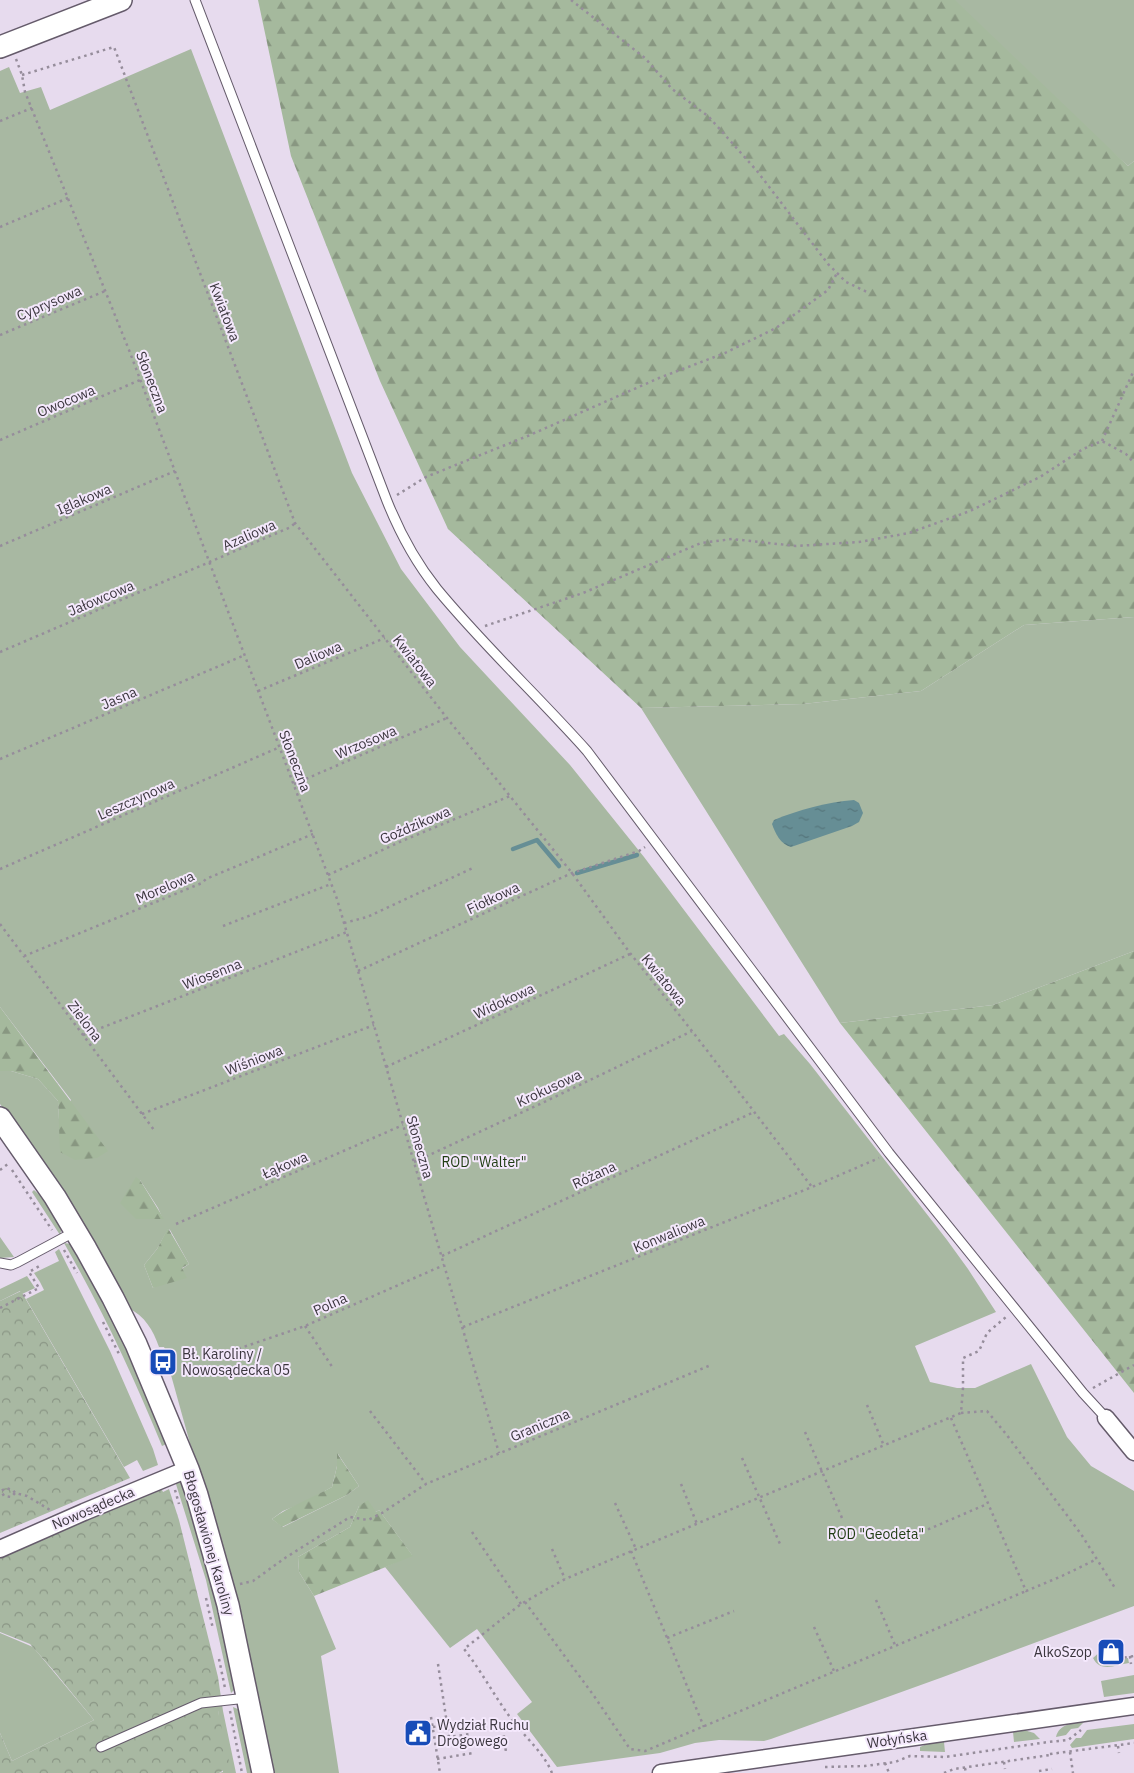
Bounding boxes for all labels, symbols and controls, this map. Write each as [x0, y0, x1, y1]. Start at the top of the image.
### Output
street label: Kwiatowa [206, 280, 245, 344]
street label: Cyprysowa [14, 281, 85, 325]
street label: Słoneczna [132, 349, 172, 416]
street label: Owocowa [34, 381, 98, 421]
street label: Iglakowa [54, 479, 114, 518]
street label: Azaliowa [220, 515, 279, 555]
street label: Jałowcowa [65, 576, 137, 620]
street label: Kwiatowa [389, 631, 441, 691]
street label: Daliowa [291, 637, 345, 673]
street label: Jasna [99, 682, 140, 713]
street label: Wrzosowa [333, 721, 400, 763]
street label: Słoneczna [275, 728, 315, 795]
street label: Leszczynowa [95, 774, 178, 824]
street label: Goździkowa [377, 802, 454, 848]
street label: Morelowa [133, 866, 197, 907]
street label: Fiołkowa [464, 878, 523, 918]
street label: Kwiatowa [638, 951, 691, 1010]
street label: Wiosenna [180, 954, 245, 993]
street label: Widokowa [471, 979, 538, 1023]
street label: Zielona [64, 997, 106, 1045]
street label: Wiśniowa [223, 1041, 286, 1079]
street label: Krokusowa [514, 1065, 585, 1111]
street label: Słoneczna [402, 1114, 438, 1181]
street label: Łąkowa [259, 1147, 311, 1183]
park label: ROD "Walter" [441, 1153, 527, 1171]
street label: Różana [569, 1157, 619, 1193]
street label: Konwaliowa [631, 1211, 708, 1256]
street label: Polna [310, 1288, 350, 1319]
place label: Bł. Karoliny / Nowosądecka 05 [182, 1345, 290, 1379]
bus stop icon: Bł. Karoliny / Nowosądecka 05 [148, 1347, 178, 1377]
street label: Graniczna [508, 1404, 573, 1446]
street label: Błogosławionej Karoliny [180, 1468, 238, 1618]
street label: Nowosądecka [49, 1482, 138, 1534]
park label: ROD "Geodeta" [828, 1525, 924, 1543]
shop icon: AlkoSzop [1096, 1637, 1126, 1667]
place label: AlkoSzop [1034, 1643, 1092, 1661]
place label: Wydział Ruchu Drogowego [437, 1716, 529, 1750]
public building icon: Wydział Ruchu Drogowego [403, 1718, 433, 1748]
street label: Wołyńska [866, 1726, 929, 1752]

